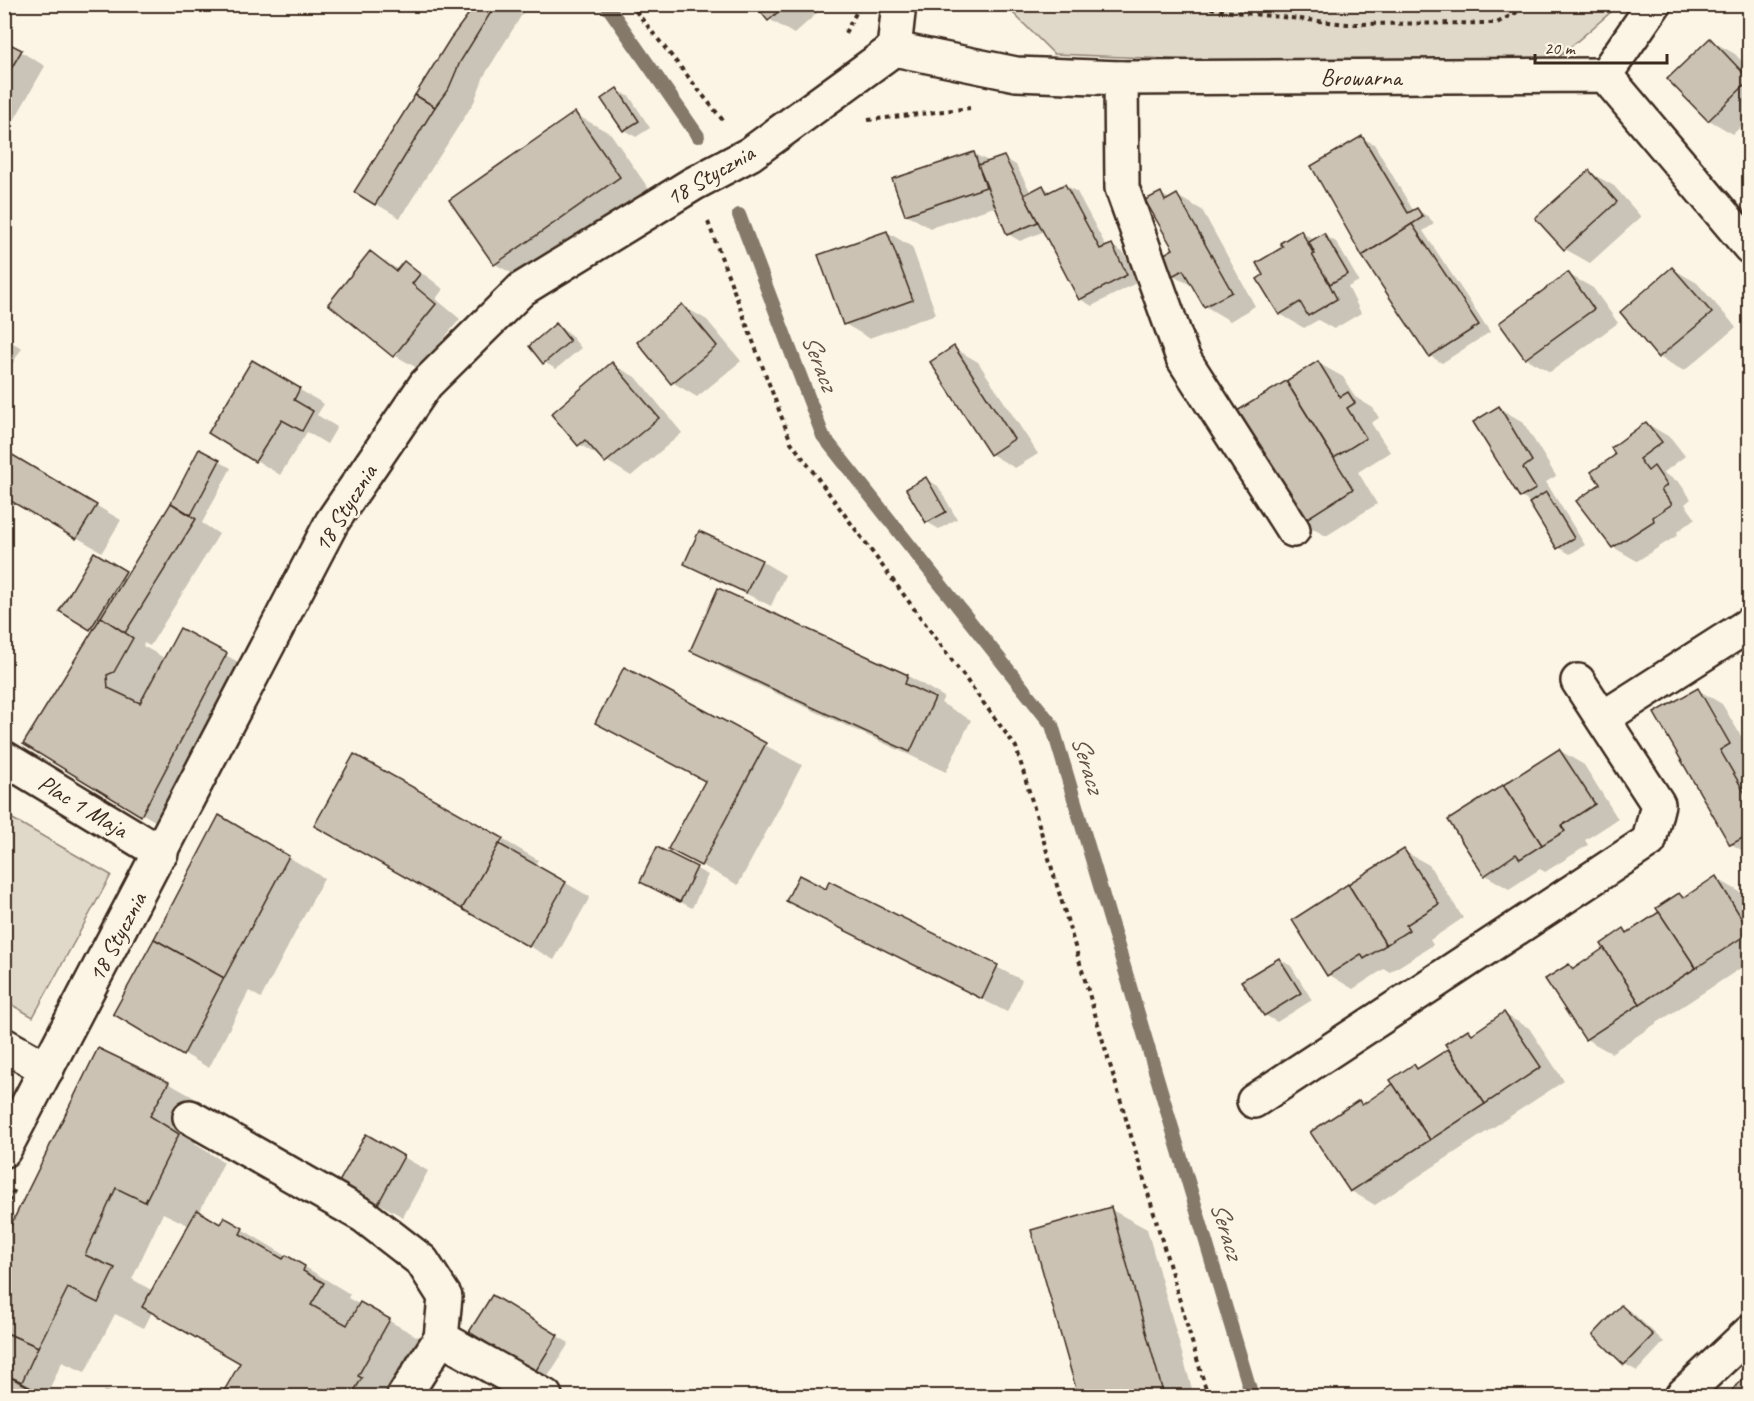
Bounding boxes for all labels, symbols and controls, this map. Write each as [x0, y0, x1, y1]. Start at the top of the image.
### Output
scale bar [1535, 27, 1667, 65]
text: 20 m [1544, 37, 1577, 59]
street label: Browarna [1321, 62, 1404, 92]
street label: 18 Stycznia [660, 137, 761, 212]
water label: Seracz [794, 329, 847, 398]
street label: 18 Stycznia [307, 458, 384, 557]
water label: Seracz [1064, 732, 1113, 800]
street label: Plac 1 Maja [33, 768, 134, 845]
street label: 18 Stycznia [81, 886, 154, 987]
water label: Seracz [1203, 1198, 1252, 1266]

